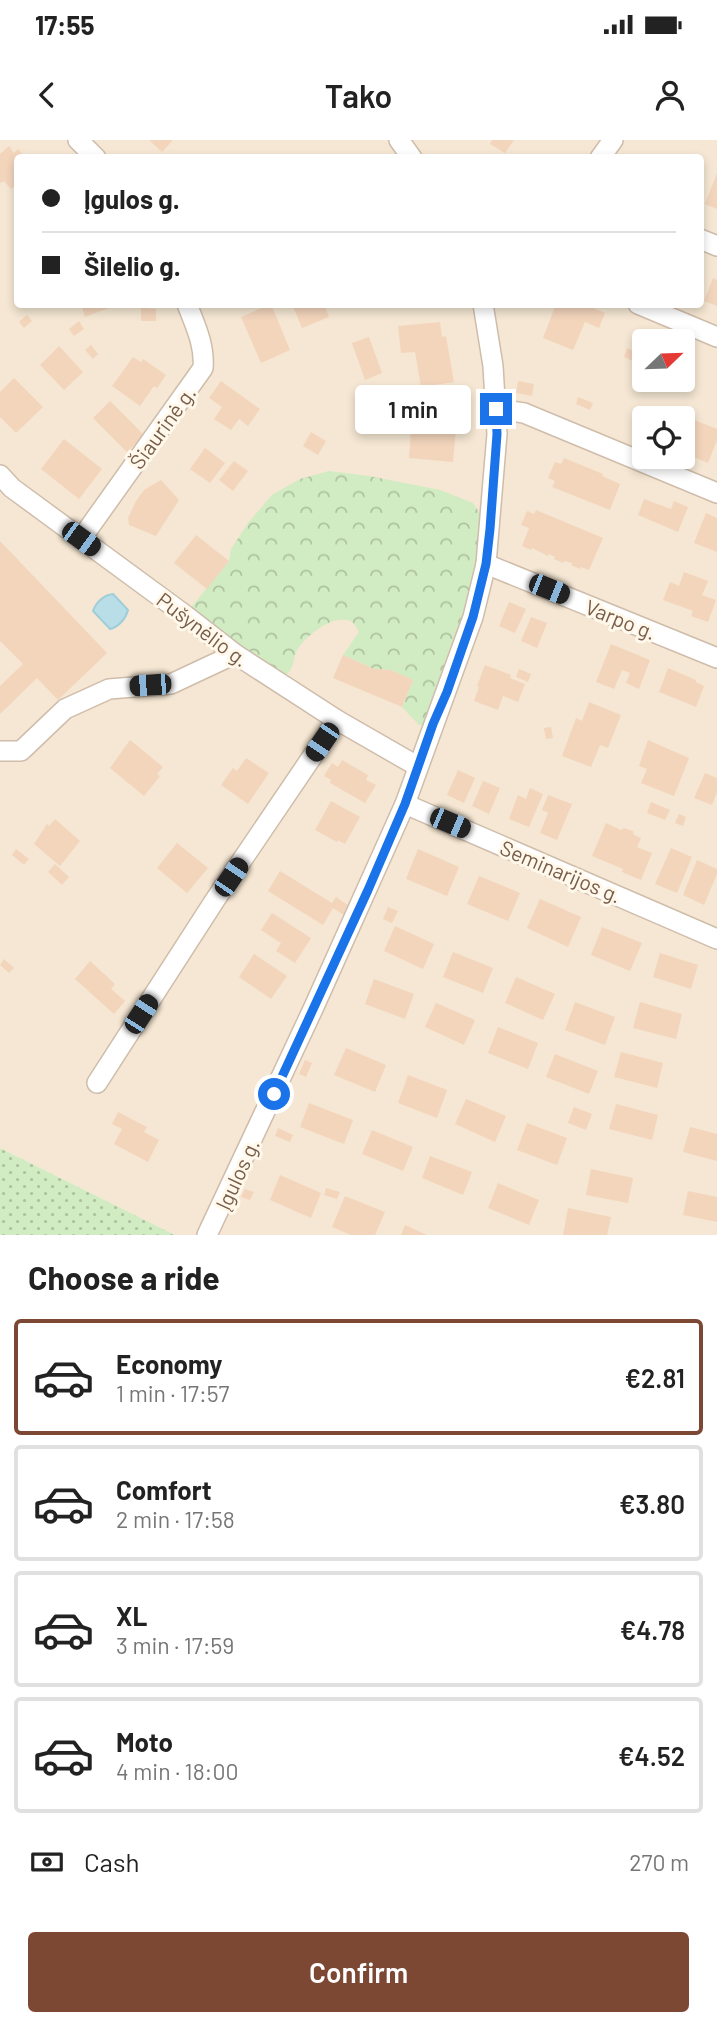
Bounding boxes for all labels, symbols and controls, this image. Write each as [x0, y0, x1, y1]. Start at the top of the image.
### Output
text: 17:55 [35, 9, 95, 40]
icon: back [28, 76, 66, 114]
text: Tako [325, 76, 392, 114]
icon: person [651, 76, 689, 114]
text: Įgulos g. [84, 183, 180, 214]
text: Šilelio g. [84, 250, 181, 281]
north arrow [632, 329, 695, 392]
map controls [632, 329, 695, 469]
street label: Šiaurinė g. [124, 381, 200, 473]
callout: 1 min [356, 384, 472, 434]
route end [480, 393, 512, 425]
text: 1 min [388, 395, 438, 423]
button: locate [632, 406, 695, 469]
car [58, 518, 105, 560]
car [526, 571, 573, 607]
street label: Pušynėlio g. [152, 586, 254, 672]
street label: Varpo g. [582, 594, 660, 644]
car [129, 673, 172, 697]
car [302, 719, 343, 765]
car [427, 805, 474, 841]
street label: Seminarijos g. [497, 834, 625, 908]
car [211, 854, 252, 900]
car [121, 991, 162, 1037]
route start [258, 1078, 290, 1110]
street label: Įgulos g. [210, 1135, 264, 1213]
text: Choose a ride [28, 1258, 220, 1296]
icon: car [32, 1346, 95, 1409]
text: Economy [116, 1348, 222, 1379]
text: €2.81 [624, 1362, 685, 1393]
text: 1 min · 17:57 [116, 1379, 229, 1407]
icon: car [32, 1472, 95, 1535]
text: Comfort [116, 1474, 212, 1505]
text: €3.80 [619, 1488, 685, 1519]
text: 2 min · 17:58 [116, 1505, 235, 1533]
icon: car [32, 1598, 95, 1661]
text: XL [116, 1600, 147, 1631]
text: €4.78 [620, 1614, 685, 1645]
text: 3 min · 17:59 [116, 1631, 234, 1659]
icon: car [32, 1724, 95, 1787]
text: Moto [116, 1726, 173, 1757]
text: €4.52 [618, 1740, 685, 1771]
text: 4 min · 18:00 [116, 1757, 238, 1785]
icon: cash [28, 1843, 66, 1881]
text: Cash [84, 1846, 139, 1877]
text: 270 m [629, 1848, 689, 1876]
button: Confirm [28, 1932, 689, 2012]

